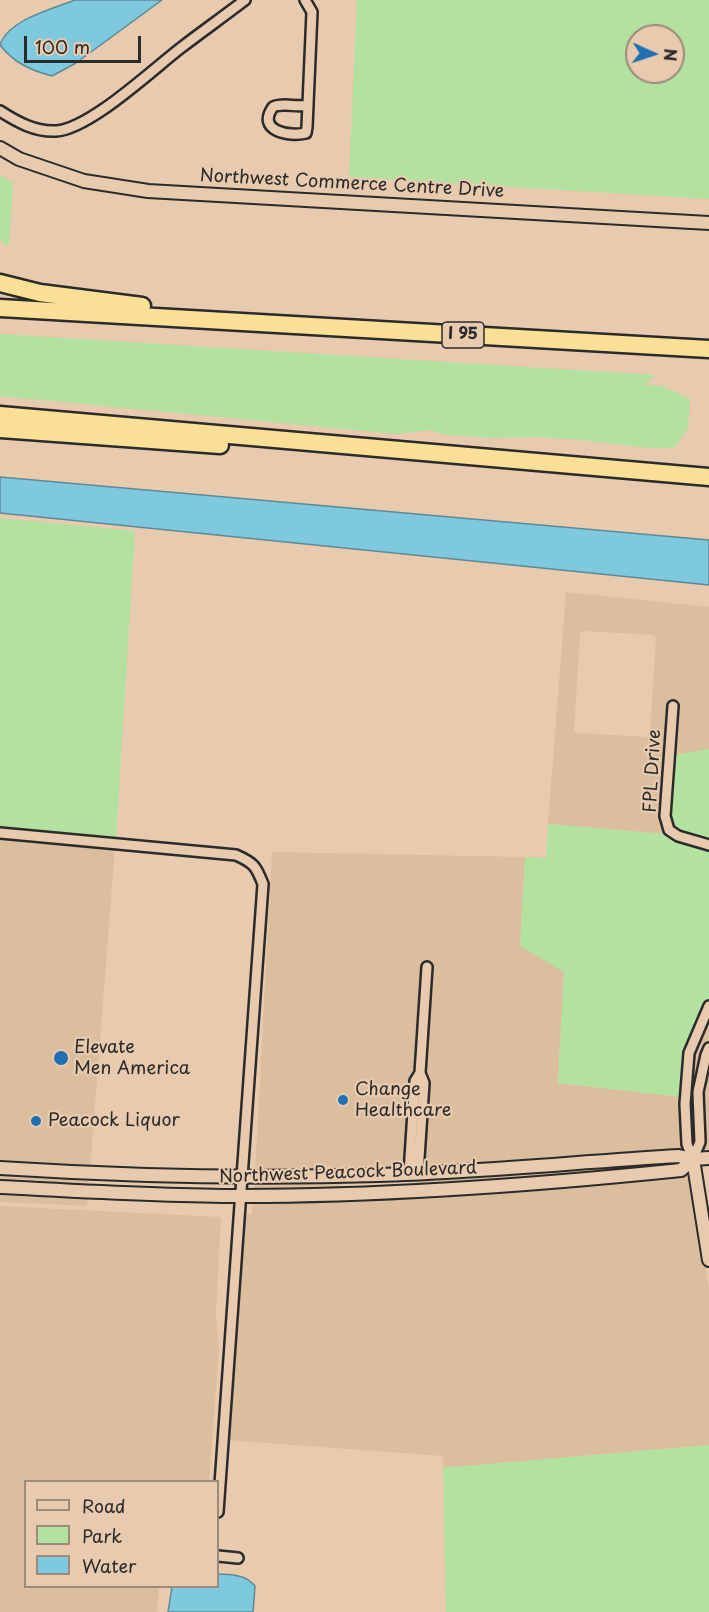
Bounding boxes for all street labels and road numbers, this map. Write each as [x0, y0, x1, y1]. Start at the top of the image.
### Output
street label: Northwest Commerce Centre Drive [199, 165, 505, 203]
road number: I 95 [442, 322, 484, 348]
street label: FPL Drive [640, 729, 666, 813]
street label: Northwest Peacock Boulevard [219, 1158, 477, 1188]

